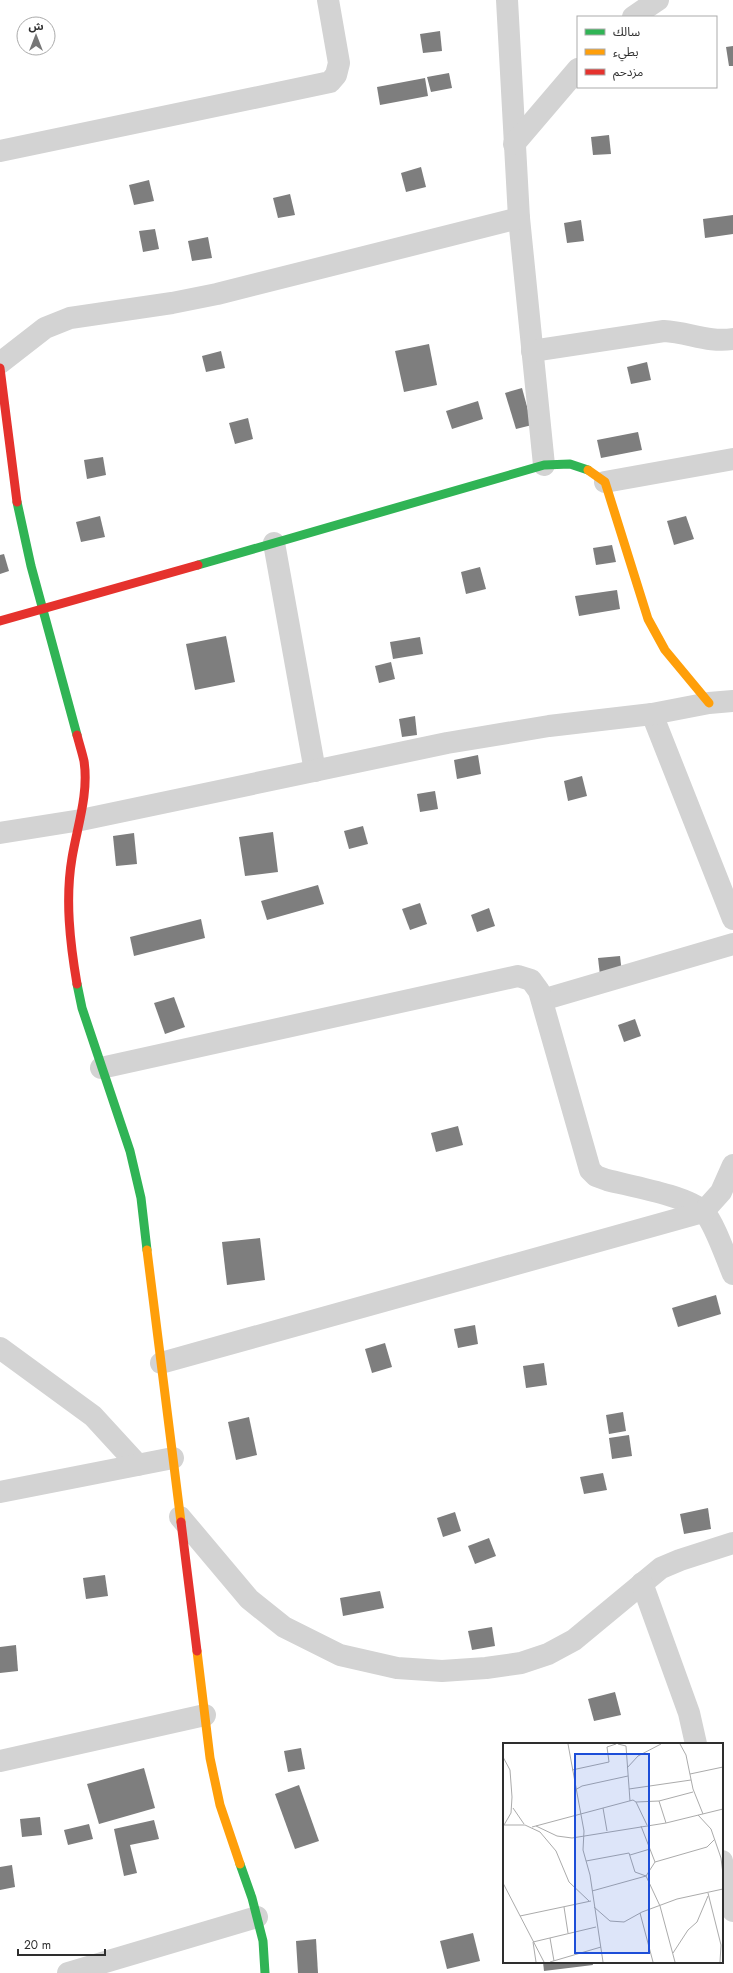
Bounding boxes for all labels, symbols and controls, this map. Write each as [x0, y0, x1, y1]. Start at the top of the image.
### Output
north arrow [16, 16, 56, 56]
legend [577, 16, 717, 88]
text: ش [28, 18, 44, 34]
text: سالك [613, 23, 640, 41]
text: بطيء [613, 43, 639, 62]
text: مزدحم [613, 63, 643, 81]
inset map [503, 1743, 723, 1963]
scale bar [18, 1931, 105, 1957]
text: 20 m [24, 1936, 51, 1954]

